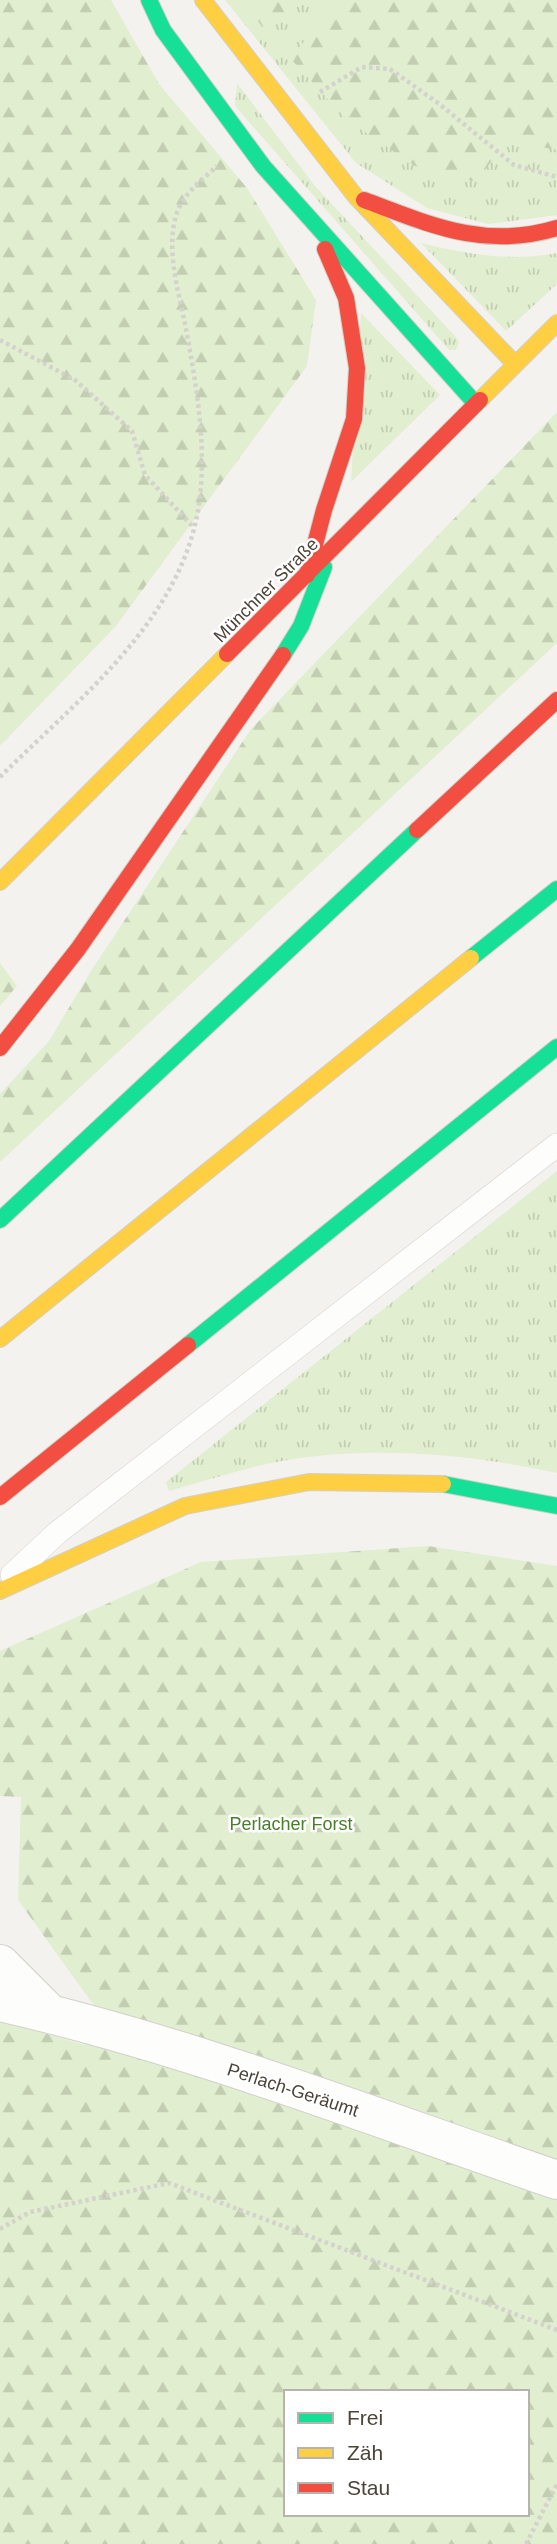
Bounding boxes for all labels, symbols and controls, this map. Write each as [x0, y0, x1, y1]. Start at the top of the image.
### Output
street label: Münchner Straße [210, 534, 322, 646]
park label: Perlacher Forst [229, 1814, 353, 1834]
street label: Perlach-Geräumt [225, 2059, 361, 2121]
legend [284, 2390, 529, 2516]
text: Frei [347, 2406, 383, 2429]
text: Zäh [347, 2441, 383, 2464]
text: Stau [347, 2476, 390, 2499]

